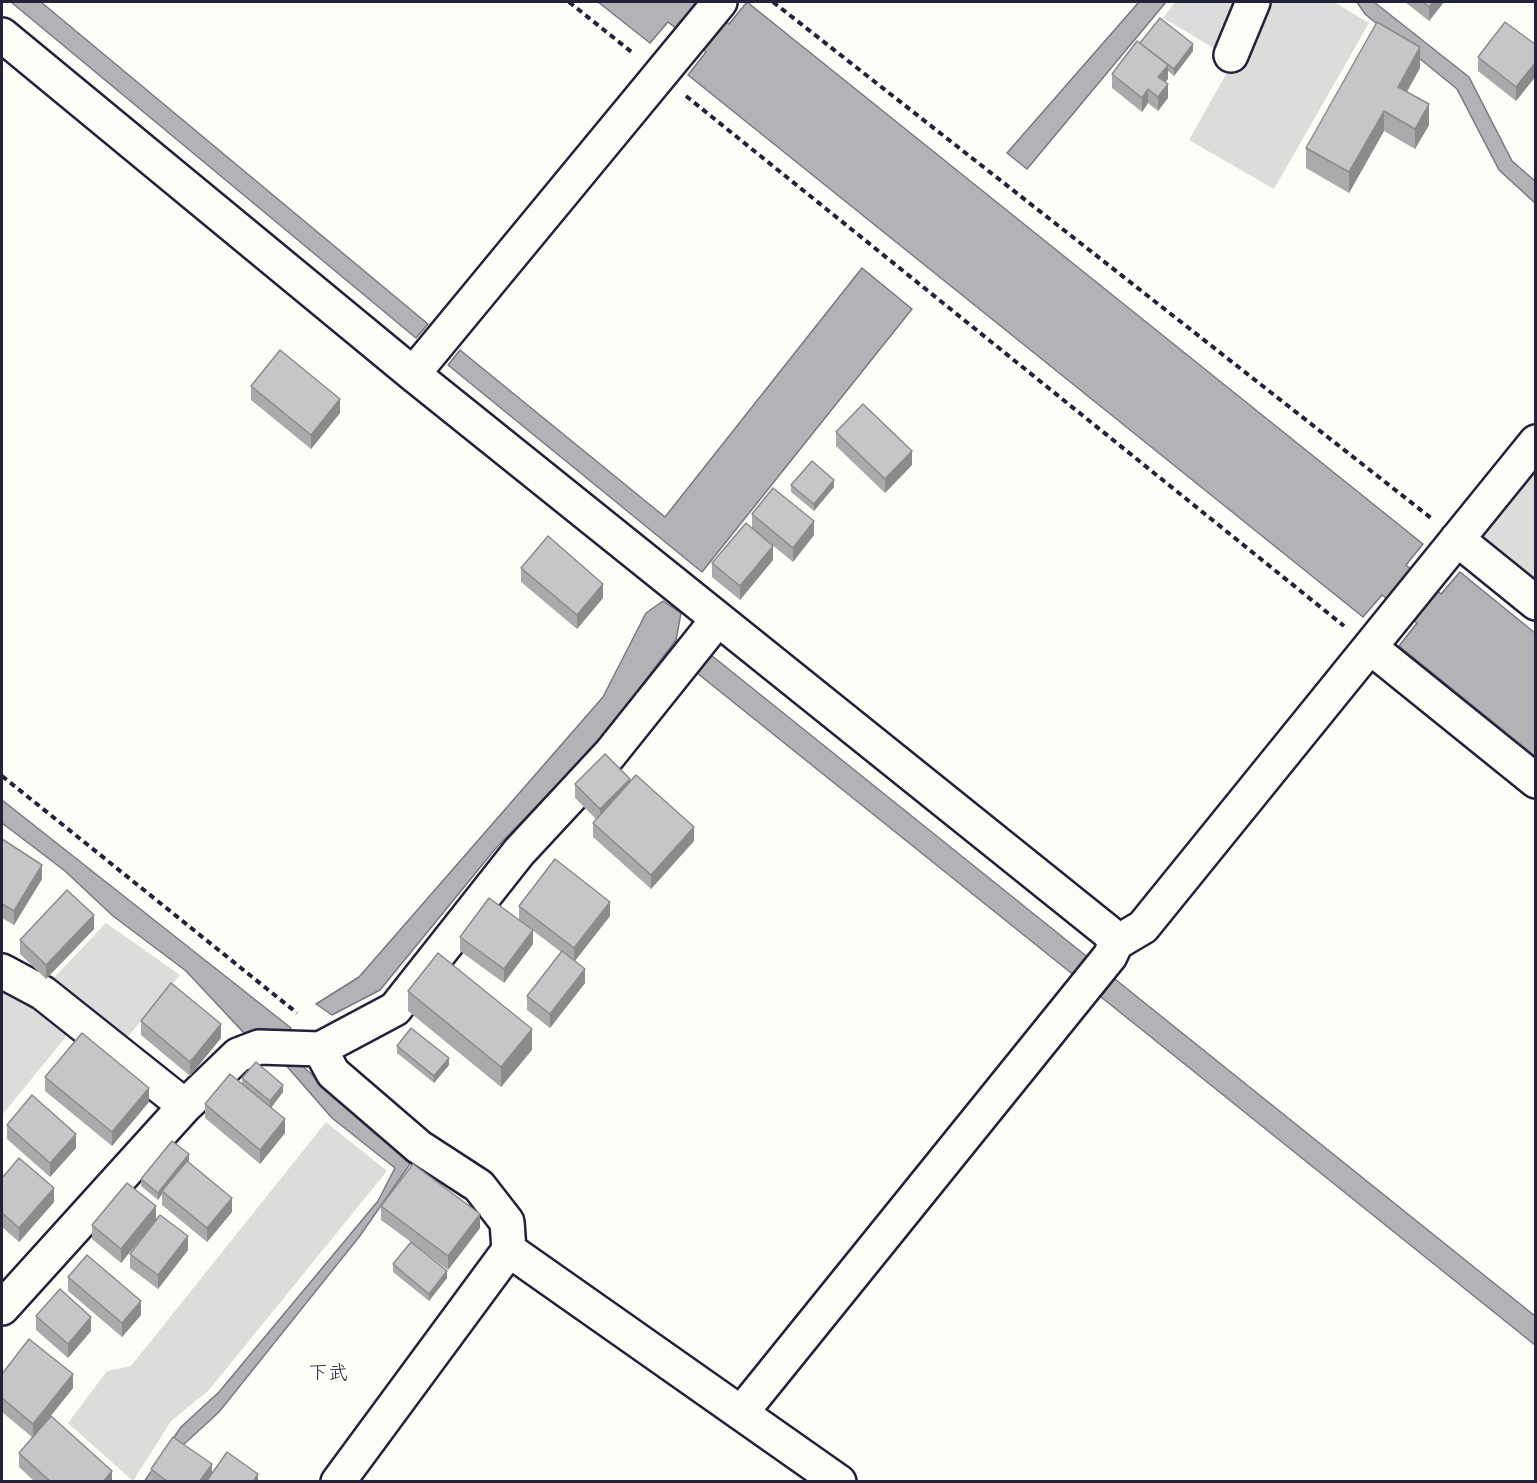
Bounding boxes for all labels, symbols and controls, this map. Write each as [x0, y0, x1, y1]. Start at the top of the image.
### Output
district label: 下武 [308, 1364, 348, 1388]

